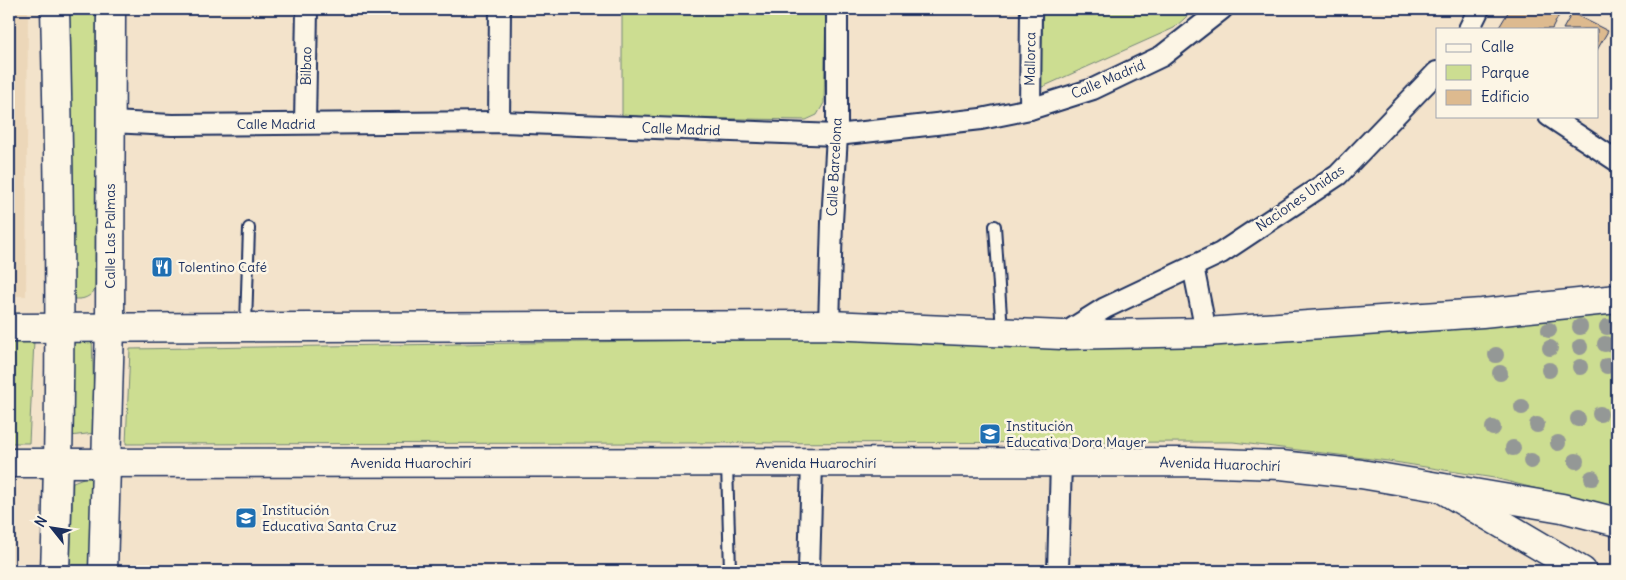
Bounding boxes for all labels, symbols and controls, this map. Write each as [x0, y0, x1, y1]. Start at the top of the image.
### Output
legend [1436, 28, 1598, 118]
street label: Mallorca [1021, 32, 1039, 86]
text: Calle [1481, 37, 1514, 56]
street label: Bilbao [297, 46, 315, 86]
street label: Calle Madrid [1068, 55, 1148, 103]
text: Parque [1481, 63, 1529, 82]
text: Edificio [1481, 87, 1529, 106]
street label: Calle Madrid [237, 115, 315, 133]
street label: Calle Barcelona [822, 117, 846, 217]
street label: Calle Madrid [641, 119, 721, 139]
street label: Naciones Unidas [1252, 161, 1348, 235]
street label: Calle Las Palmas [101, 183, 119, 289]
restaurant icon: Tolentino Café [150, 255, 174, 279]
place label: Tolentino Café [178, 258, 267, 276]
place label: Institución Educativa Dora Mayer [1006, 417, 1147, 451]
school or university icon: Institución Educativa Dora Mayer [978, 422, 1002, 446]
street label: Avenida Huarochirí [1159, 453, 1281, 475]
street label: Avenida Huarochirí [351, 454, 471, 472]
street label: Avenida Huarochirí [756, 454, 876, 472]
place label: Institución Educativa Santa Cruz [262, 501, 397, 535]
north arrow [28, 502, 78, 552]
school or university icon: Institución Educativa Santa Cruz [234, 506, 258, 530]
text: N [31, 513, 51, 530]

